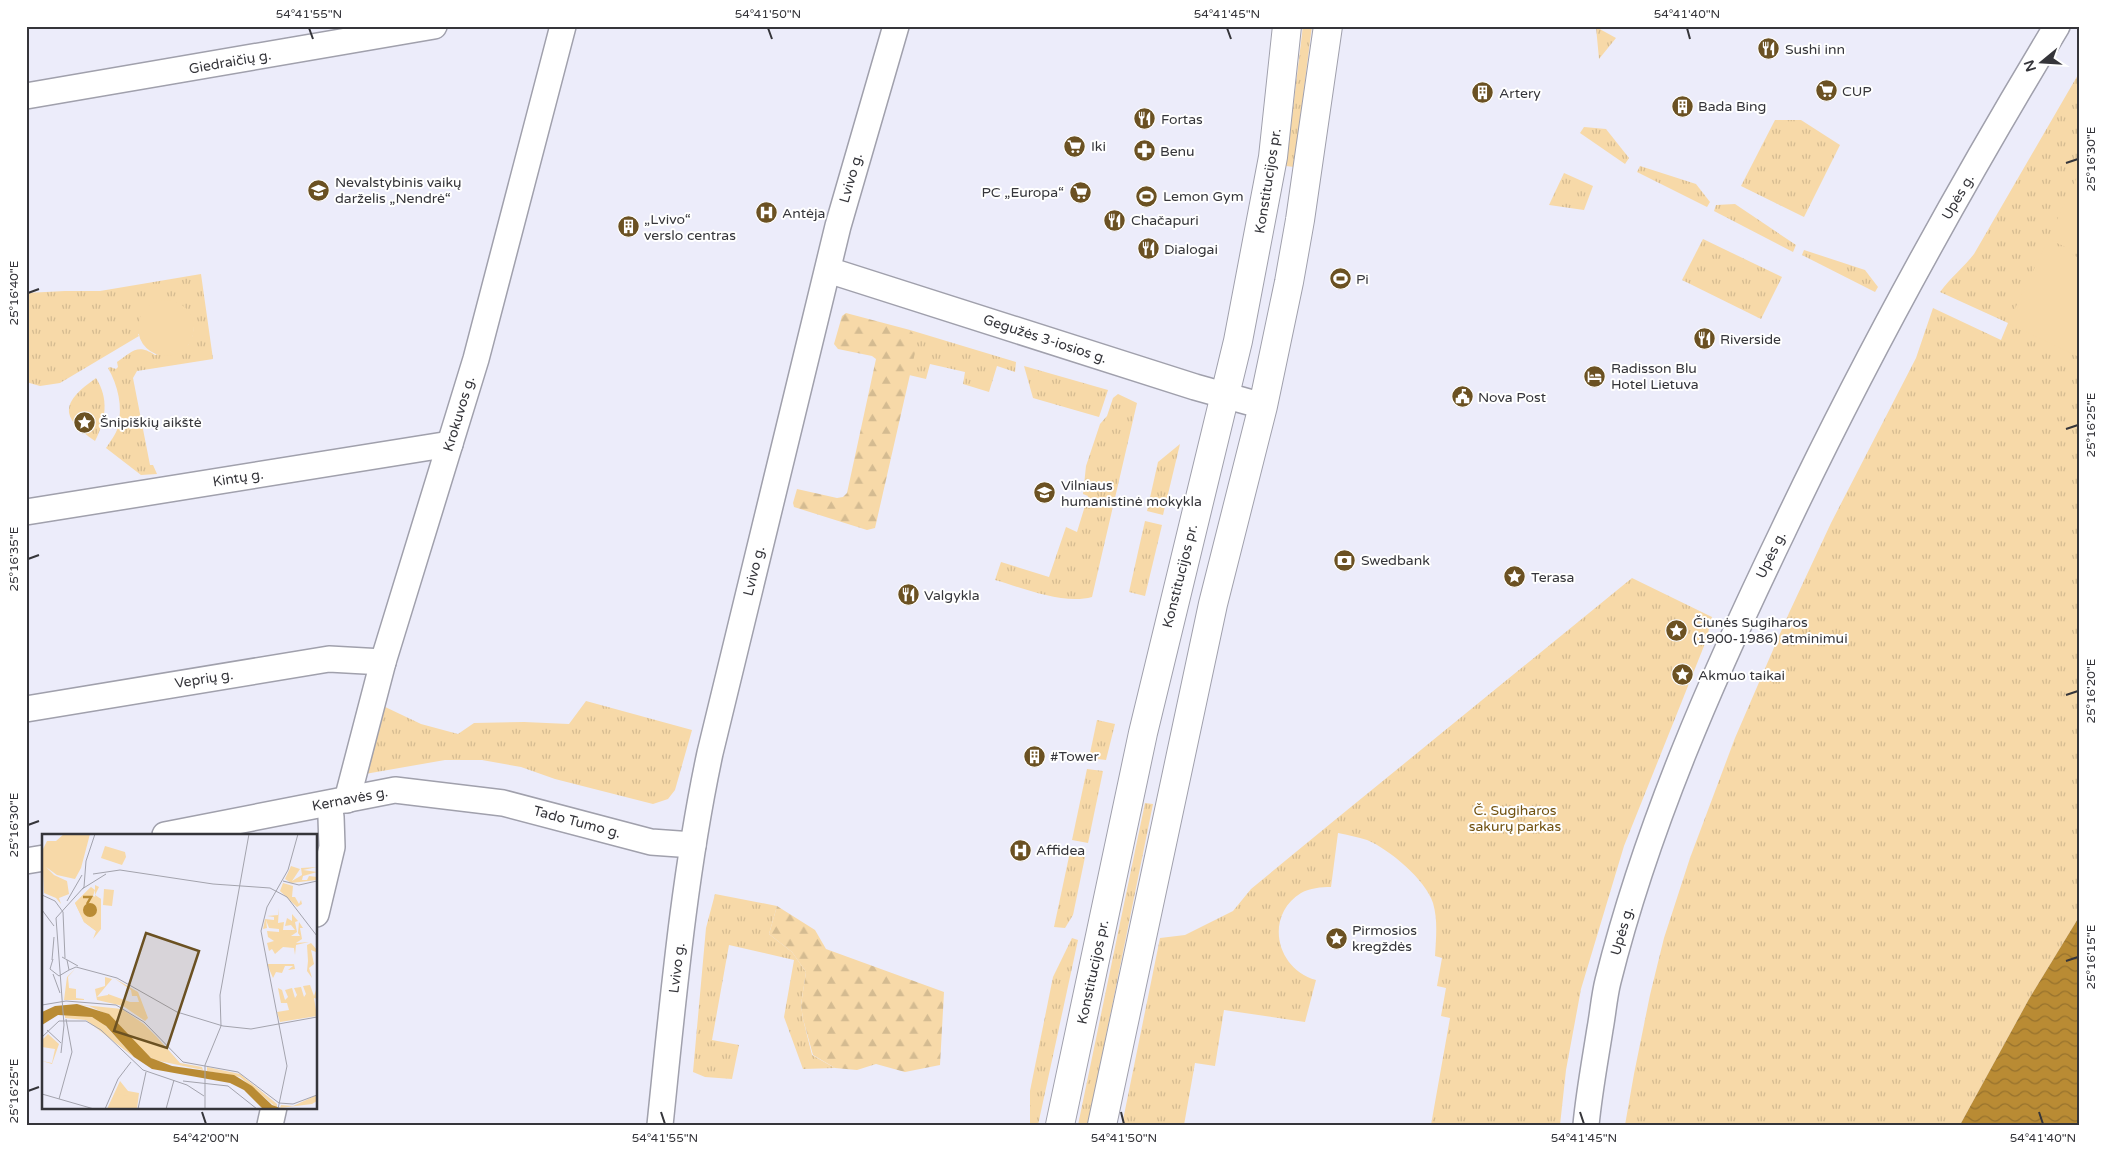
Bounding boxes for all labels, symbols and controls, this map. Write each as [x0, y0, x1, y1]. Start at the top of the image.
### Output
text: 54°41'55"N [276, 7, 342, 21]
text: 54°41'50"N [735, 7, 801, 21]
text: 54°41'45"N [1194, 7, 1260, 21]
text: 54°41'40"N [1654, 7, 1720, 21]
restaurant icon: Sushi inn [1757, 37, 1781, 61]
north arrow [2018, 38, 2068, 88]
place label: Sushi inn [1785, 41, 1845, 58]
street label: Giedraičių g. [188, 46, 272, 78]
text: N [2020, 58, 2040, 74]
supermarket icon: CUP [1814, 79, 1838, 103]
building icon: Artery [1471, 81, 1495, 105]
place label: CUP [1842, 83, 1872, 100]
place label: Artery [1499, 85, 1541, 102]
building icon: Bada Bing [1670, 94, 1694, 118]
place label: Bada Bing [1698, 98, 1766, 115]
restaurant icon: Fortas [1133, 107, 1157, 131]
place label: Fortas [1161, 111, 1203, 128]
text: 25°16'30"E [2084, 126, 2098, 191]
street label: Konstitucijos pr. [1251, 127, 1285, 235]
supermarket icon: Iki [1063, 134, 1087, 158]
place label: Iki [1091, 138, 1106, 155]
pharmacy icon: Benu [1132, 139, 1156, 163]
place label: Benu [1160, 143, 1195, 160]
street label: Lvivo g. [836, 151, 866, 205]
street label: Upės g. [1938, 171, 1978, 223]
place label: Nevalstybinis vaikų darželis „Nendrė“ [335, 174, 462, 207]
school or university icon: Nevalstybinis vaikų darželis „Nendrė“ [307, 178, 331, 202]
supermarket icon: PC „Europa“ [1068, 180, 1092, 204]
place label: PC „Europa“ [981, 184, 1064, 201]
sports icon: Lemon Gym [1135, 184, 1159, 208]
place label: Lemon Gym [1163, 188, 1244, 205]
hospital icon: Antėja [754, 201, 778, 225]
place label: Antėja [782, 205, 825, 222]
restaurant icon: Chačapuri [1103, 208, 1127, 232]
place label: „Lvivo“ verslo centras [644, 211, 736, 244]
place label: Chačapuri [1131, 212, 1199, 229]
building icon: „Lvivo“ verslo centras [616, 215, 640, 239]
restaurant icon: Dialogai [1136, 237, 1160, 261]
place label: Dialogai [1164, 241, 1218, 258]
text: 25°16'40"E [7, 260, 21, 325]
sports icon: Pi [1328, 267, 1352, 291]
place label: Pi [1356, 271, 1369, 288]
street label: Gegužės 3-iosios g. [981, 311, 1109, 367]
restaurant icon: Riverside [1692, 327, 1716, 351]
place label: Riverside [1720, 331, 1781, 348]
place label: Radisson Blu Hotel Lietuva [1611, 360, 1699, 393]
hotel icon: Radisson Blu Hotel Lietuva [1583, 364, 1607, 388]
street label: Krokuvos g. [439, 374, 479, 454]
public building icon: Nova Post [1450, 385, 1474, 409]
place label: Nova Post [1478, 389, 1547, 406]
text: 25°16'25"E [2084, 392, 2098, 457]
place icon: Šnipiškių aikštė [72, 410, 96, 434]
place label: Šnipiškių aikštė [100, 414, 202, 431]
street label: Kintų g. [211, 466, 265, 490]
place label: Vilniaus humanistinė mokykla [1061, 477, 1202, 510]
school or university icon: Vilniaus humanistinė mokykla [1033, 481, 1057, 505]
street label: Konstitucijos pr. [1159, 522, 1201, 630]
text: 25°16'35"E [7, 526, 21, 591]
street label: Upės g. [1752, 529, 1790, 581]
street label: Lvivo g. [740, 544, 768, 598]
bank icon: Swedbank [1333, 548, 1357, 572]
place label: Swedbank [1361, 552, 1430, 569]
place icon: Terasa [1503, 565, 1527, 589]
place label: Terasa [1531, 569, 1574, 586]
restaurant icon: Valgykla [896, 583, 920, 607]
place label: Valgykla [924, 587, 980, 604]
place label: Čiunės Sugiharos (1900-1986) atminimui [1693, 614, 1848, 647]
place icon: Čiunės Sugiharos (1900-1986) atminimui [1665, 618, 1689, 642]
text: 25°16'20"E [2084, 658, 2098, 723]
place icon: Akmuo taikai [1670, 663, 1694, 687]
street label: Veprių g. [173, 666, 235, 692]
place label: Akmuo taikai [1698, 667, 1785, 684]
building icon: #Tower [1022, 744, 1046, 768]
place label: #Tower [1050, 748, 1100, 765]
street label: Kernavės g. [311, 783, 389, 815]
text: 25°16'30"E [7, 792, 21, 857]
street label: Tado Tumo g. [531, 802, 623, 842]
park label: Č. Sugiharos sakurų parkas [1469, 802, 1561, 835]
inset map [42, 834, 318, 1108]
hospital icon: Affidea [1008, 838, 1032, 862]
place label: Affidea [1036, 842, 1085, 859]
street label: Upės g. [1607, 905, 1637, 957]
street label: Konstitucijos pr. [1074, 918, 1112, 1026]
place label: Pirmosios kregždės [1352, 922, 1417, 955]
text: 25°16'15"E [2084, 924, 2098, 989]
place icon: Pirmosios kregždės [1324, 926, 1348, 950]
street label: Lvivo g. [665, 942, 689, 994]
text: 25°16'25"E [7, 1058, 21, 1123]
text: 54°42'00"N [173, 1131, 239, 1145]
text: 54°41'55"N [632, 1131, 698, 1145]
text: 54°41'50"N [1091, 1131, 1157, 1145]
text: 54°41'45"N [1551, 1131, 1617, 1145]
text: 54°41'40"N [2010, 1131, 2076, 1145]

